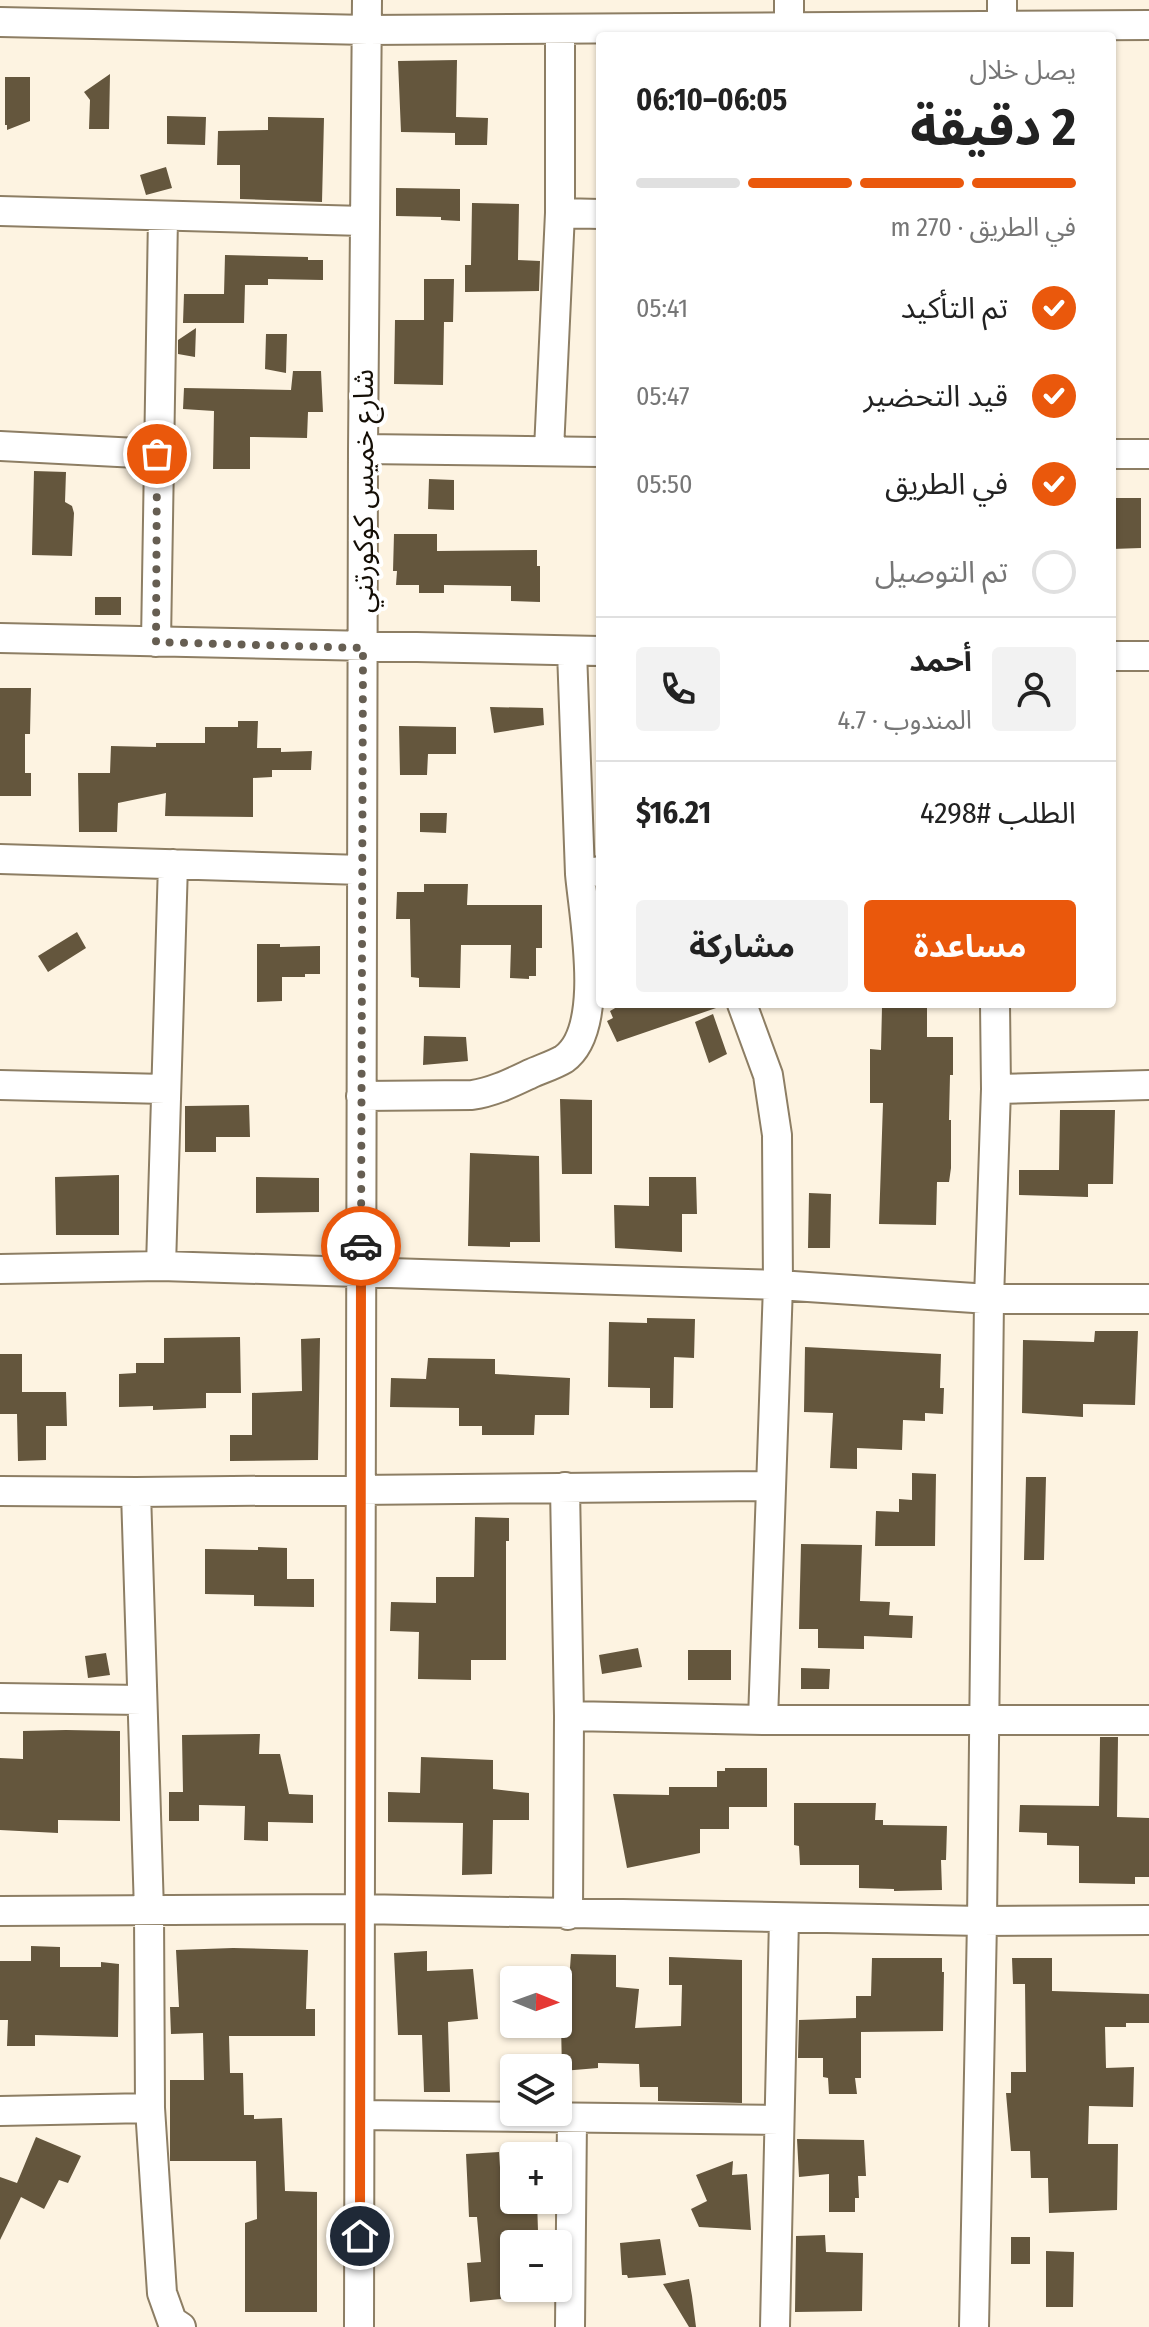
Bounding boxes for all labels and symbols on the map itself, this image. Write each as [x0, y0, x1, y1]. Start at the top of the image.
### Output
street label: شارع خميس كوكورتني [347, 369, 384, 613]
pin [123, 420, 191, 488]
courier [321, 1206, 401, 1286]
north arrow [500, 1966, 572, 2038]
pin [326, 2202, 394, 2270]

